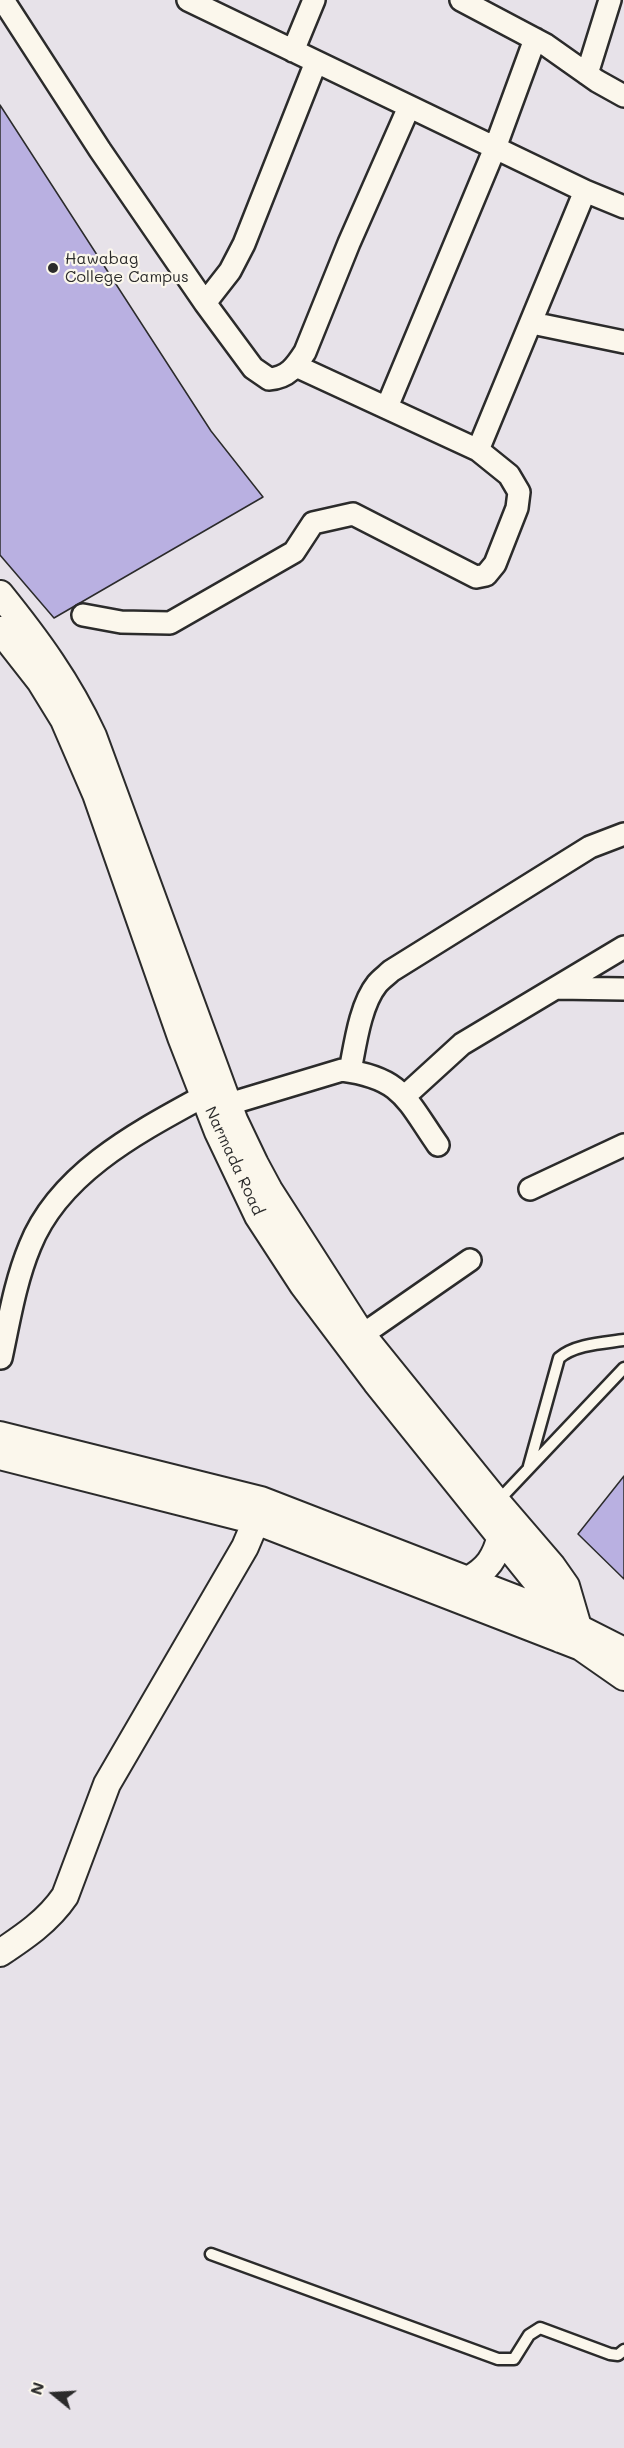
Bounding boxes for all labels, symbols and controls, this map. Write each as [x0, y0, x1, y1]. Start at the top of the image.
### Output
place label: Hawabag College Campus [65, 249, 189, 287]
marker: Hawabag College Campus [46, 261, 60, 275]
street label: Narmada Road [200, 1104, 268, 1218]
north arrow [24, 2364, 84, 2424]
text: N [25, 2379, 48, 2397]

